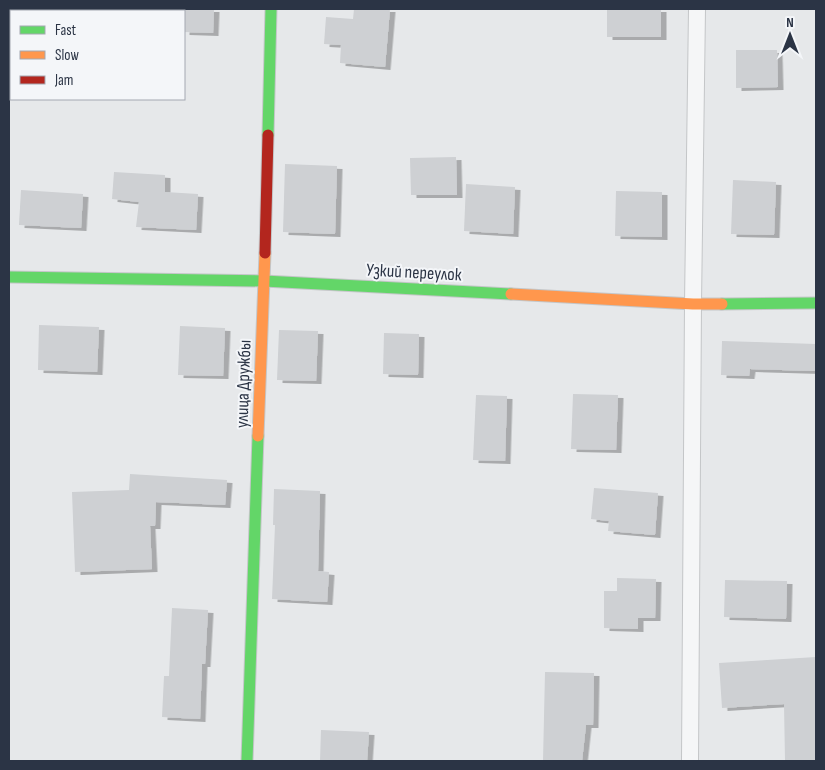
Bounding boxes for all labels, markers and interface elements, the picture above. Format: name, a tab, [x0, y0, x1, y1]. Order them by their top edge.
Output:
legend	[10, 10, 185, 100]
north arrow	[765, 10, 815, 60]
text: N	[786, 14, 794, 31]
text: Fast	[55, 21, 77, 40]
text: Slow	[55, 46, 79, 65]
text: Jam	[54, 71, 73, 90]
street label: Узкий переулок	[366, 260, 462, 285]
street label: улица Дружбы	[231, 339, 256, 429]

